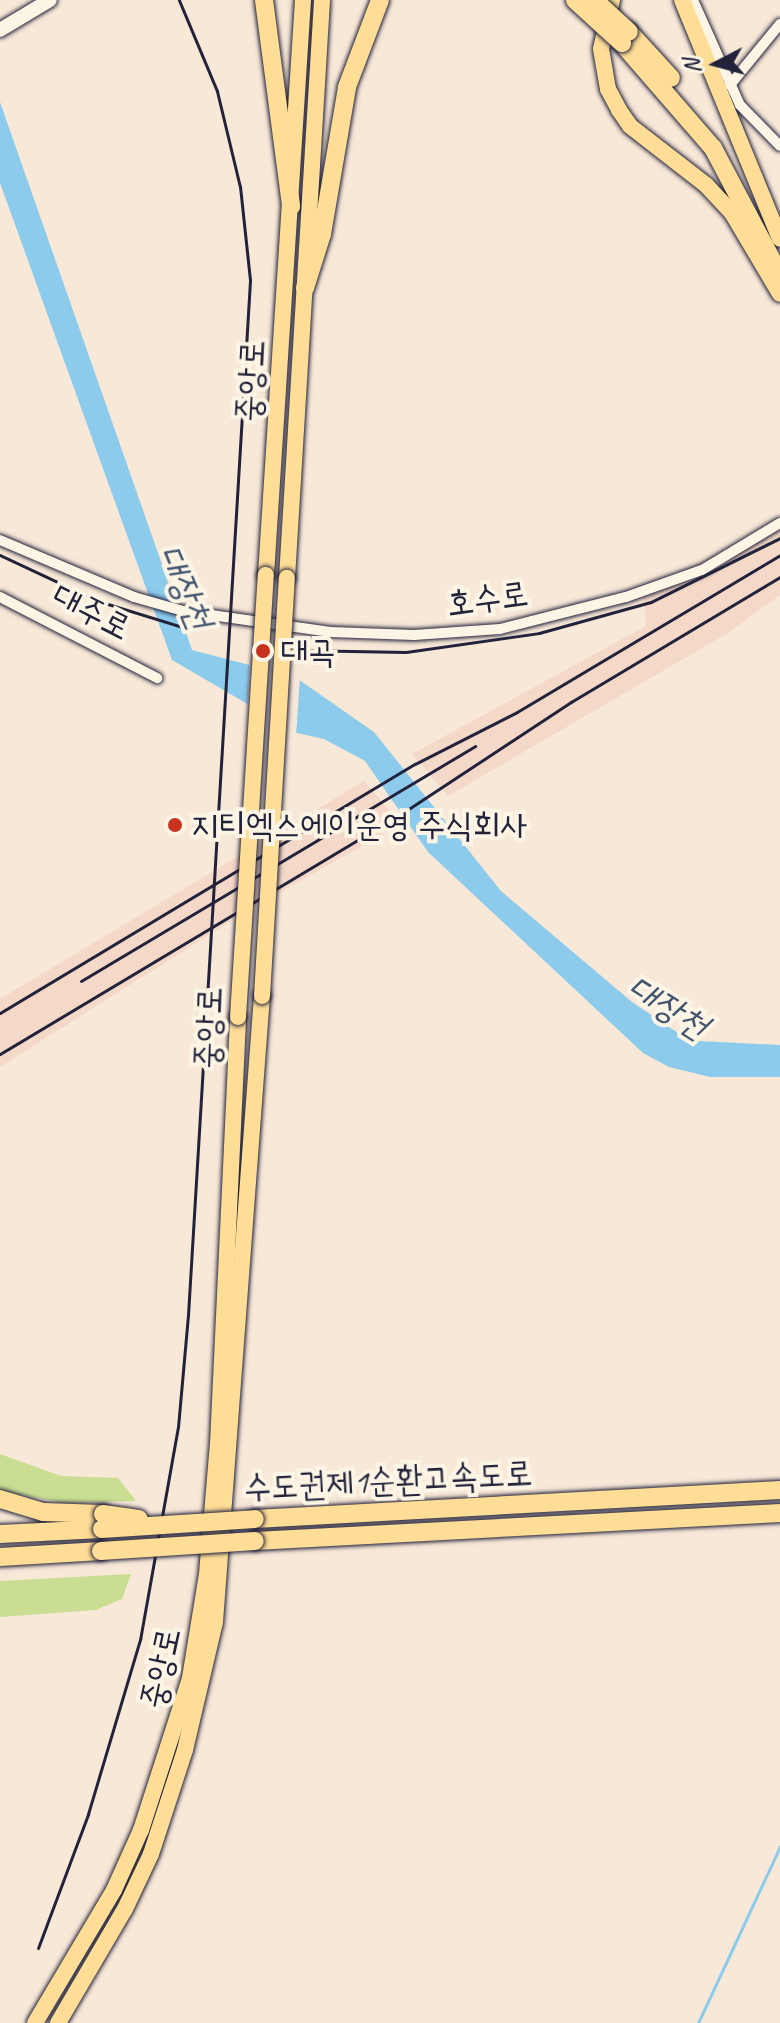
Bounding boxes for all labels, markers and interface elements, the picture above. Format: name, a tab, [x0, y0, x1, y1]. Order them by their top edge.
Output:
north arrow	[676, 24, 756, 104]
text: N	[677, 58, 707, 75]
street label: 중앙로	[227, 339, 273, 423]
water label: 대장천	[148, 539, 222, 635]
street label: 호수로	[444, 572, 530, 624]
street label: 대주로	[46, 574, 138, 648]
place label: 대곡	[281, 631, 336, 671]
marker: 대곡	[252, 640, 274, 662]
place label: 지티엑스에이운영 주식회사	[191, 805, 528, 845]
marker: 지티엑스에이운영 주식회사	[166, 816, 184, 834]
water label: 대장천	[620, 966, 716, 1048]
street label: 중앙로	[186, 986, 230, 1070]
street label: 수도권제1순환고속도로	[243, 1452, 533, 1508]
street label: 중앙로	[132, 1624, 188, 1712]

